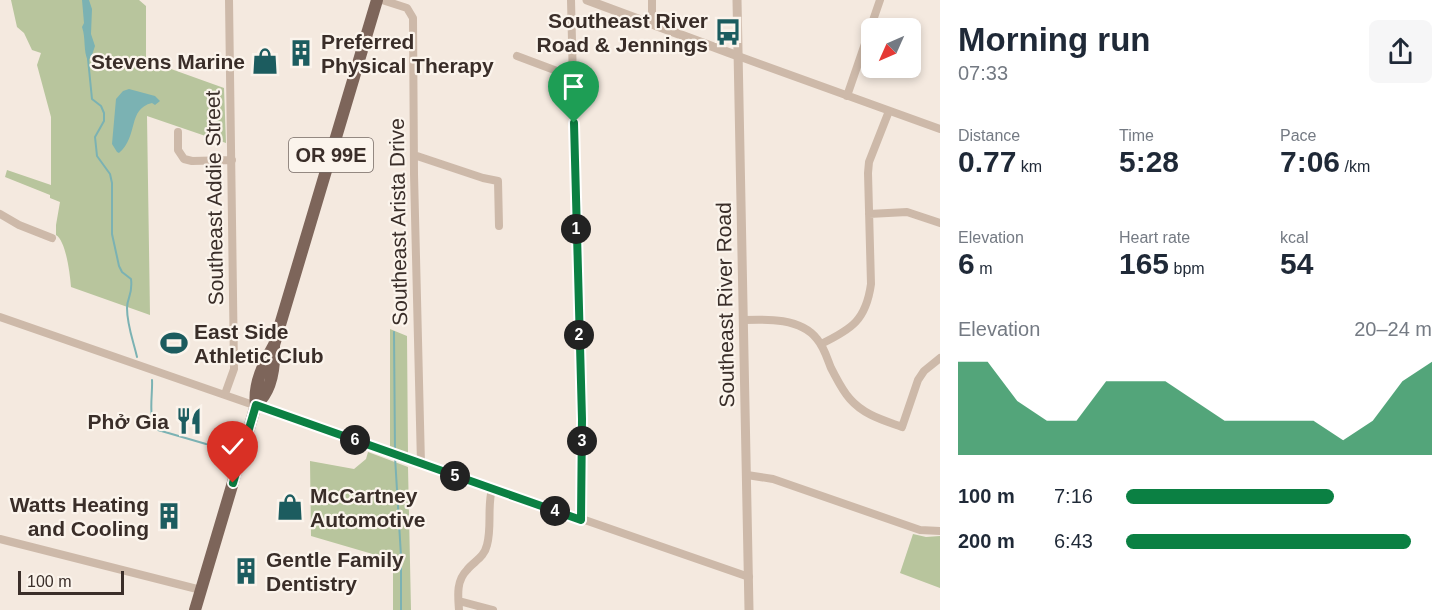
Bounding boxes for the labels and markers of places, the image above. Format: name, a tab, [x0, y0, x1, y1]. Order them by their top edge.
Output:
place label: Southeast River Road & Jennings	[536, 9, 708, 56]
bus stop icon: Southeast River Road & Jennings	[713, 17, 743, 47]
place label: Preferred Physical Therapy	[321, 30, 494, 77]
building icon: Preferred Physical Therapy	[286, 38, 316, 68]
shop icon: Stevens Marine	[250, 46, 280, 76]
place label: Stevens Marine	[91, 50, 245, 73]
pin	[548, 61, 599, 123]
pin: 1	[561, 214, 591, 244]
place label: East Side Athletic Club	[194, 320, 324, 367]
pin: 2	[564, 320, 594, 350]
sports icon: East Side Athletic Club	[159, 328, 189, 358]
restaurant icon: Phở Gia	[174, 406, 204, 436]
place label: Phở Gia	[88, 410, 169, 433]
pin	[207, 421, 258, 483]
pin: 6	[340, 425, 370, 455]
pin: 3	[567, 426, 597, 456]
pin: 5	[440, 461, 470, 491]
place label: McCartney Automotive	[310, 484, 426, 531]
shop icon: McCartney Automotive	[275, 492, 305, 522]
place label: Watts Heating and Cooling	[10, 493, 149, 540]
pin: 4	[540, 496, 570, 526]
building icon: Watts Heating and Cooling	[154, 501, 184, 531]
place label: Gentle Family Dentistry	[266, 548, 404, 595]
building icon: Gentle Family Dentistry	[231, 556, 261, 586]

